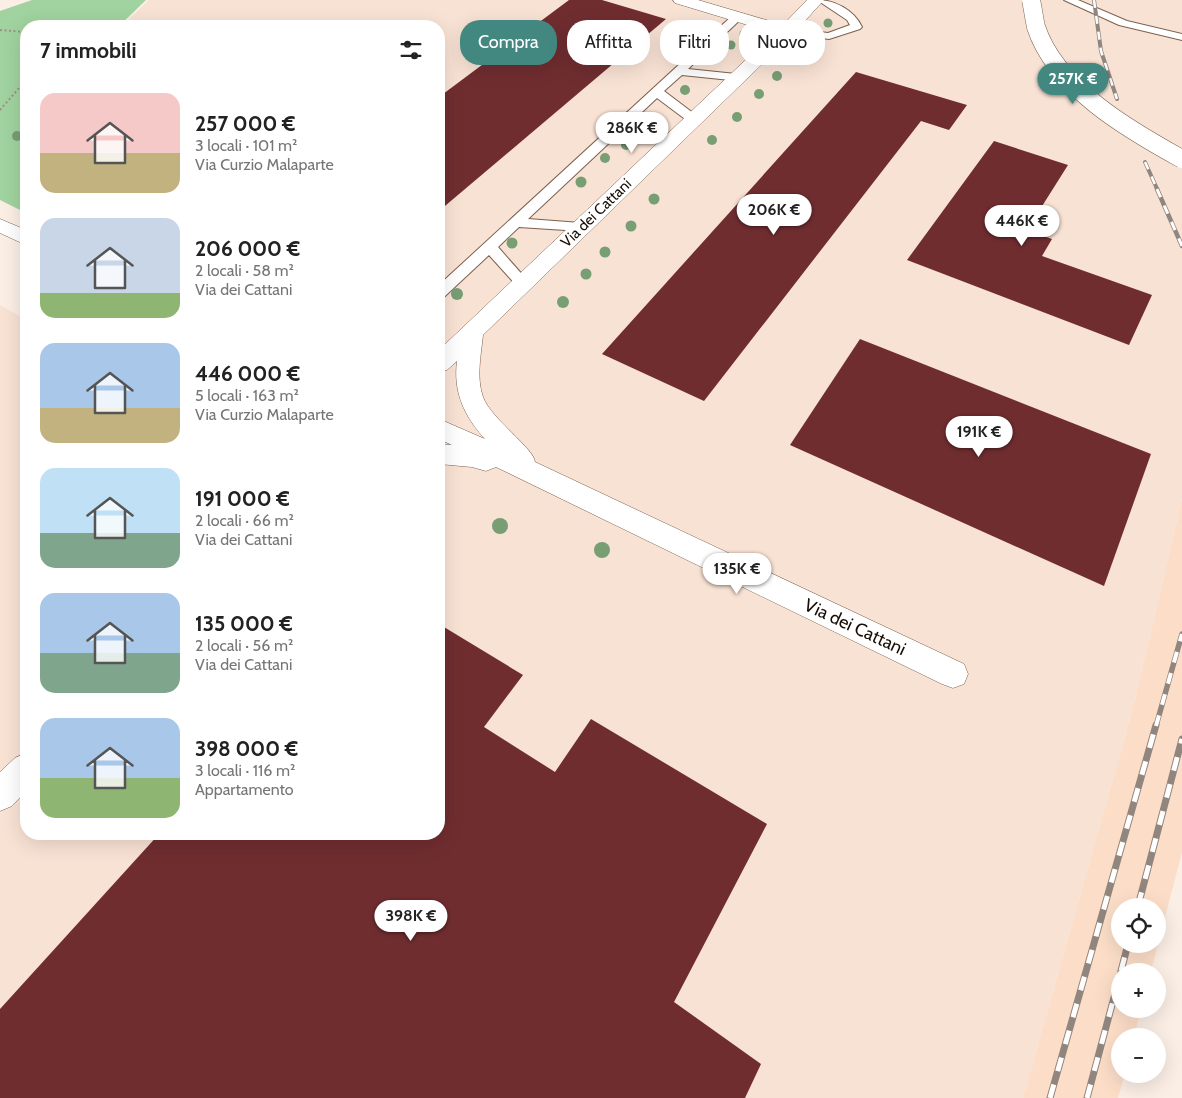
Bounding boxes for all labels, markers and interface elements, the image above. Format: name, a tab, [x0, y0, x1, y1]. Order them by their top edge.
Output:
chip: Compra	[460, 20, 557, 65]
chip: Affitta	[567, 20, 650, 65]
chip: Filtri	[660, 20, 729, 65]
chip: Nuovo	[739, 20, 825, 65]
icon: filters	[397, 36, 425, 64]
text: 7 immobili	[40, 38, 137, 63]
pin: 257K €	[1032, 62, 1114, 105]
text: 257K €	[1048, 69, 1098, 88]
text: 257 000 €	[195, 111, 296, 136]
pin: 286K €	[591, 112, 673, 154]
icon: home	[80, 113, 140, 173]
text: 286K €	[606, 118, 658, 137]
text: 3 locali · 101 m²	[195, 136, 297, 155]
text: Via Curzio Malaparte	[195, 155, 334, 174]
street label: Via dei Cattani	[557, 175, 635, 251]
pin: 206K €	[733, 194, 815, 236]
text: 206K €	[748, 200, 800, 219]
pin: 446K €	[981, 204, 1063, 247]
text: 446K €	[996, 211, 1048, 230]
text: 206 000 €	[195, 236, 300, 261]
icon: home	[80, 238, 140, 298]
text: 2 locali · 58 m²	[195, 261, 294, 280]
text: Via dei Cattani	[195, 280, 292, 299]
text: 446 000 €	[195, 361, 300, 386]
icon: home	[80, 363, 140, 423]
text: 5 locali · 163 m²	[195, 386, 299, 405]
text: Via Curzio Malaparte	[195, 405, 334, 424]
pin: 191K €	[938, 416, 1020, 458]
text: 191K €	[957, 422, 1001, 441]
text: 191 000 €	[195, 486, 290, 511]
icon: home	[80, 488, 140, 548]
text: 2 locali · 66 m²	[195, 511, 294, 530]
text: Via dei Cattani	[195, 530, 292, 549]
pin: 135K €	[696, 552, 778, 595]
text: 135K €	[713, 559, 761, 578]
street label: Via dei Cattani	[801, 594, 909, 660]
text: 135 000 €	[195, 611, 293, 636]
icon: home	[80, 613, 140, 673]
text: 2 locali · 56 m²	[195, 636, 293, 655]
text: Via dei Cattani	[195, 655, 292, 674]
text: 398 000 €	[195, 736, 298, 761]
icon: home	[80, 738, 140, 798]
text: 3 locali · 116 m²	[195, 761, 295, 780]
text: Appartamento	[195, 780, 294, 799]
map controls	[1111, 898, 1166, 1083]
button: locate	[1111, 898, 1166, 953]
pin: 398K €	[370, 900, 452, 942]
text: 398K €	[385, 906, 437, 925]
button: +	[1111, 963, 1166, 1018]
button: −	[1111, 1028, 1166, 1083]

